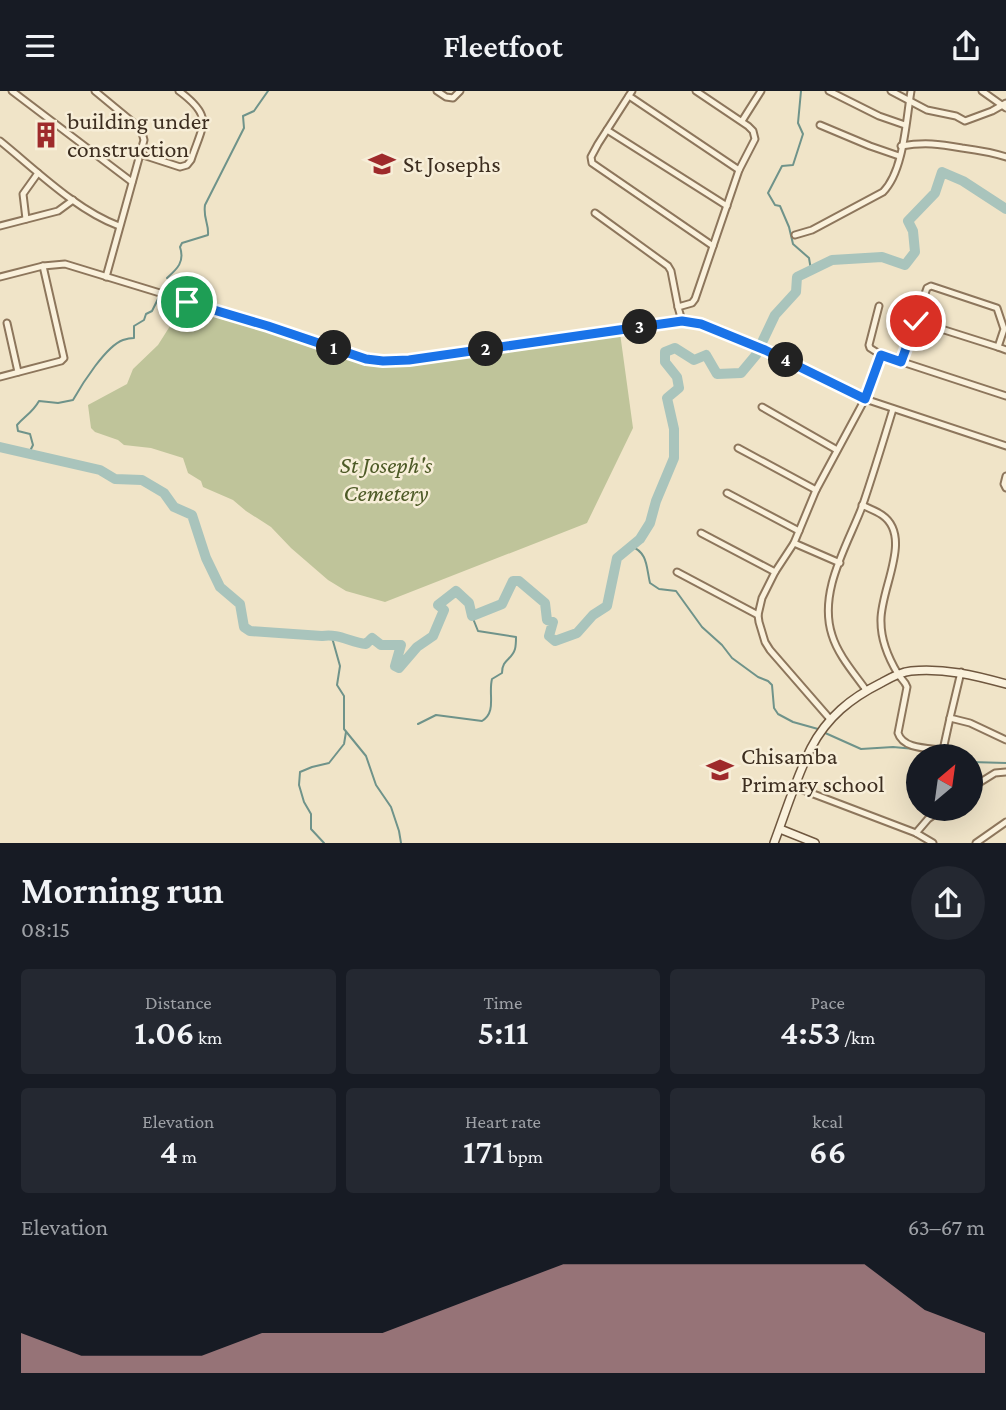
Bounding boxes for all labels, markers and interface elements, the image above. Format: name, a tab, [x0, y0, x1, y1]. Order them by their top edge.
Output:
icon: menu	[21, 27, 59, 65]
icon: share	[947, 27, 985, 65]
text: Fleetfoot	[443, 28, 563, 64]
place label: building under construction	[67, 107, 210, 162]
building icon: building under construction	[31, 120, 61, 150]
school or university icon: St Josephs	[367, 149, 397, 179]
place label: St Josephs	[403, 150, 501, 177]
pin	[157, 272, 217, 332]
icon: arrive	[168, 283, 206, 321]
pin	[886, 291, 946, 351]
icon: check	[897, 302, 935, 340]
pin: 3	[622, 309, 658, 345]
text: 3	[635, 316, 644, 337]
pin: 1	[316, 331, 352, 365]
pin: 2	[468, 331, 504, 367]
text: 1	[330, 337, 337, 358]
text: 2	[481, 338, 490, 359]
pin: 4	[768, 343, 804, 377]
text: 4	[780, 349, 791, 370]
park label: St Joseph's Cemetery	[340, 451, 433, 506]
place label: Chisamba Primary school	[741, 742, 885, 797]
north arrow	[906, 744, 984, 821]
map controls	[906, 744, 983, 821]
school or university icon: Chisamba Primary school	[705, 755, 735, 785]
button: share	[911, 866, 985, 940]
text: Morning run	[21, 869, 224, 911]
text: 08:15	[21, 916, 70, 942]
text: Distance	[145, 992, 212, 1013]
text: Time	[484, 992, 522, 1013]
text: Pace	[811, 992, 845, 1013]
text: 1.06	[134, 1013, 194, 1052]
text: 5:11	[477, 1013, 529, 1052]
text: 4:53	[780, 1013, 841, 1052]
text: km	[194, 1027, 222, 1048]
text: /km	[841, 1027, 875, 1048]
text: Elevation	[142, 1111, 214, 1132]
text: Heart rate	[465, 1111, 541, 1132]
text: kcal	[812, 1111, 843, 1132]
text: 4	[160, 1132, 178, 1171]
text: 171	[463, 1132, 505, 1171]
text: 66	[809, 1132, 846, 1171]
text: m	[178, 1146, 197, 1167]
text: bpm	[505, 1146, 543, 1167]
text: Elevation	[21, 1214, 108, 1240]
text: 63–67 m	[908, 1214, 985, 1240]

